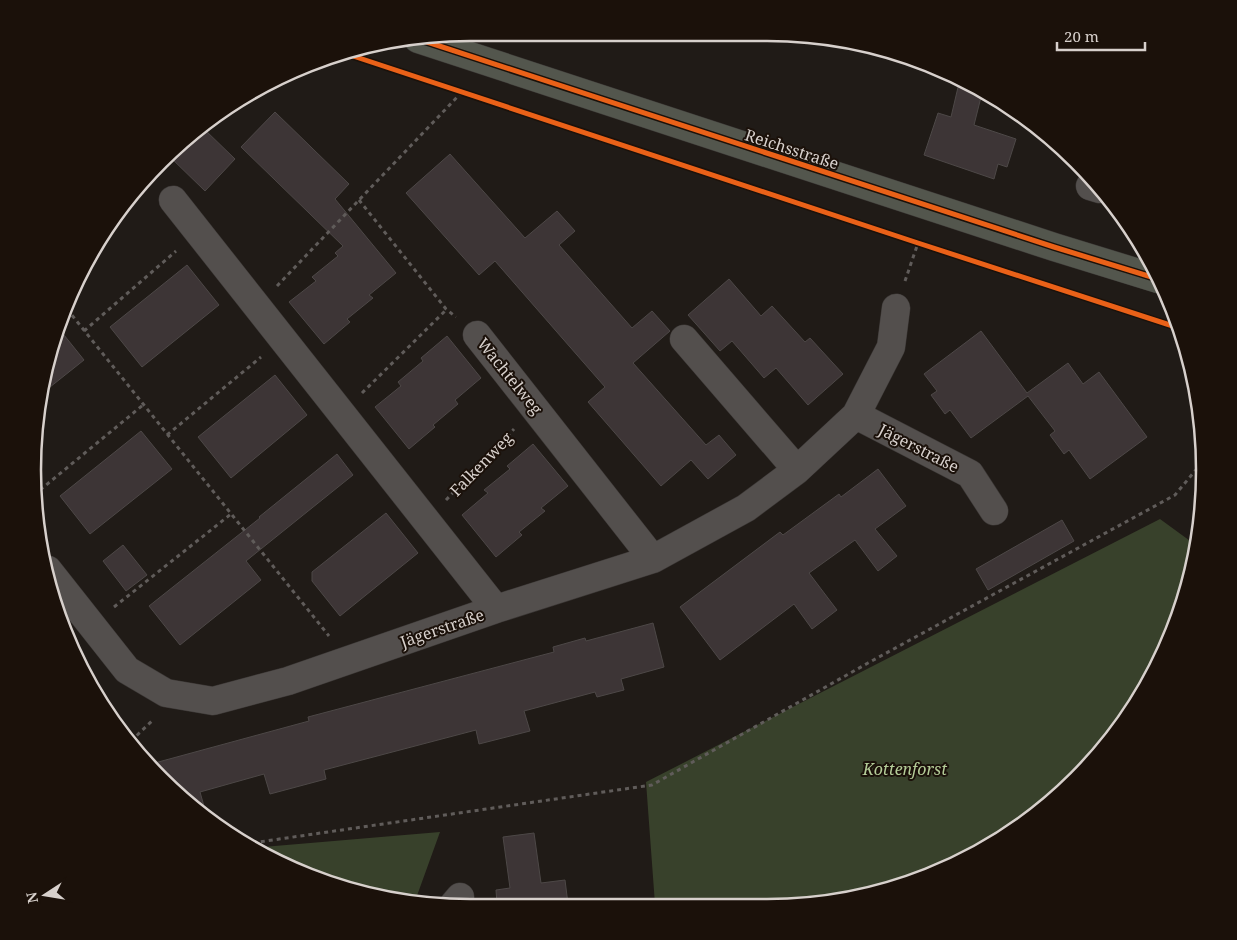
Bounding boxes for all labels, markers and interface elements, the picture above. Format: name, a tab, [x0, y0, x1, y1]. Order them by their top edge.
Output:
scale bar	[1057, 20, 1144, 52]
text: 20 m	[1064, 26, 1099, 46]
street label: Reichsstraße	[742, 123, 842, 175]
street label: Wachtelweg	[472, 333, 548, 419]
street label: Jägerstraße	[874, 418, 963, 478]
street label: Falkenweg	[445, 427, 518, 501]
street label: Jägerstraße	[396, 603, 487, 653]
park label: Kottenforst	[862, 758, 947, 780]
north arrow	[20, 870, 70, 920]
text: N	[21, 890, 42, 905]

